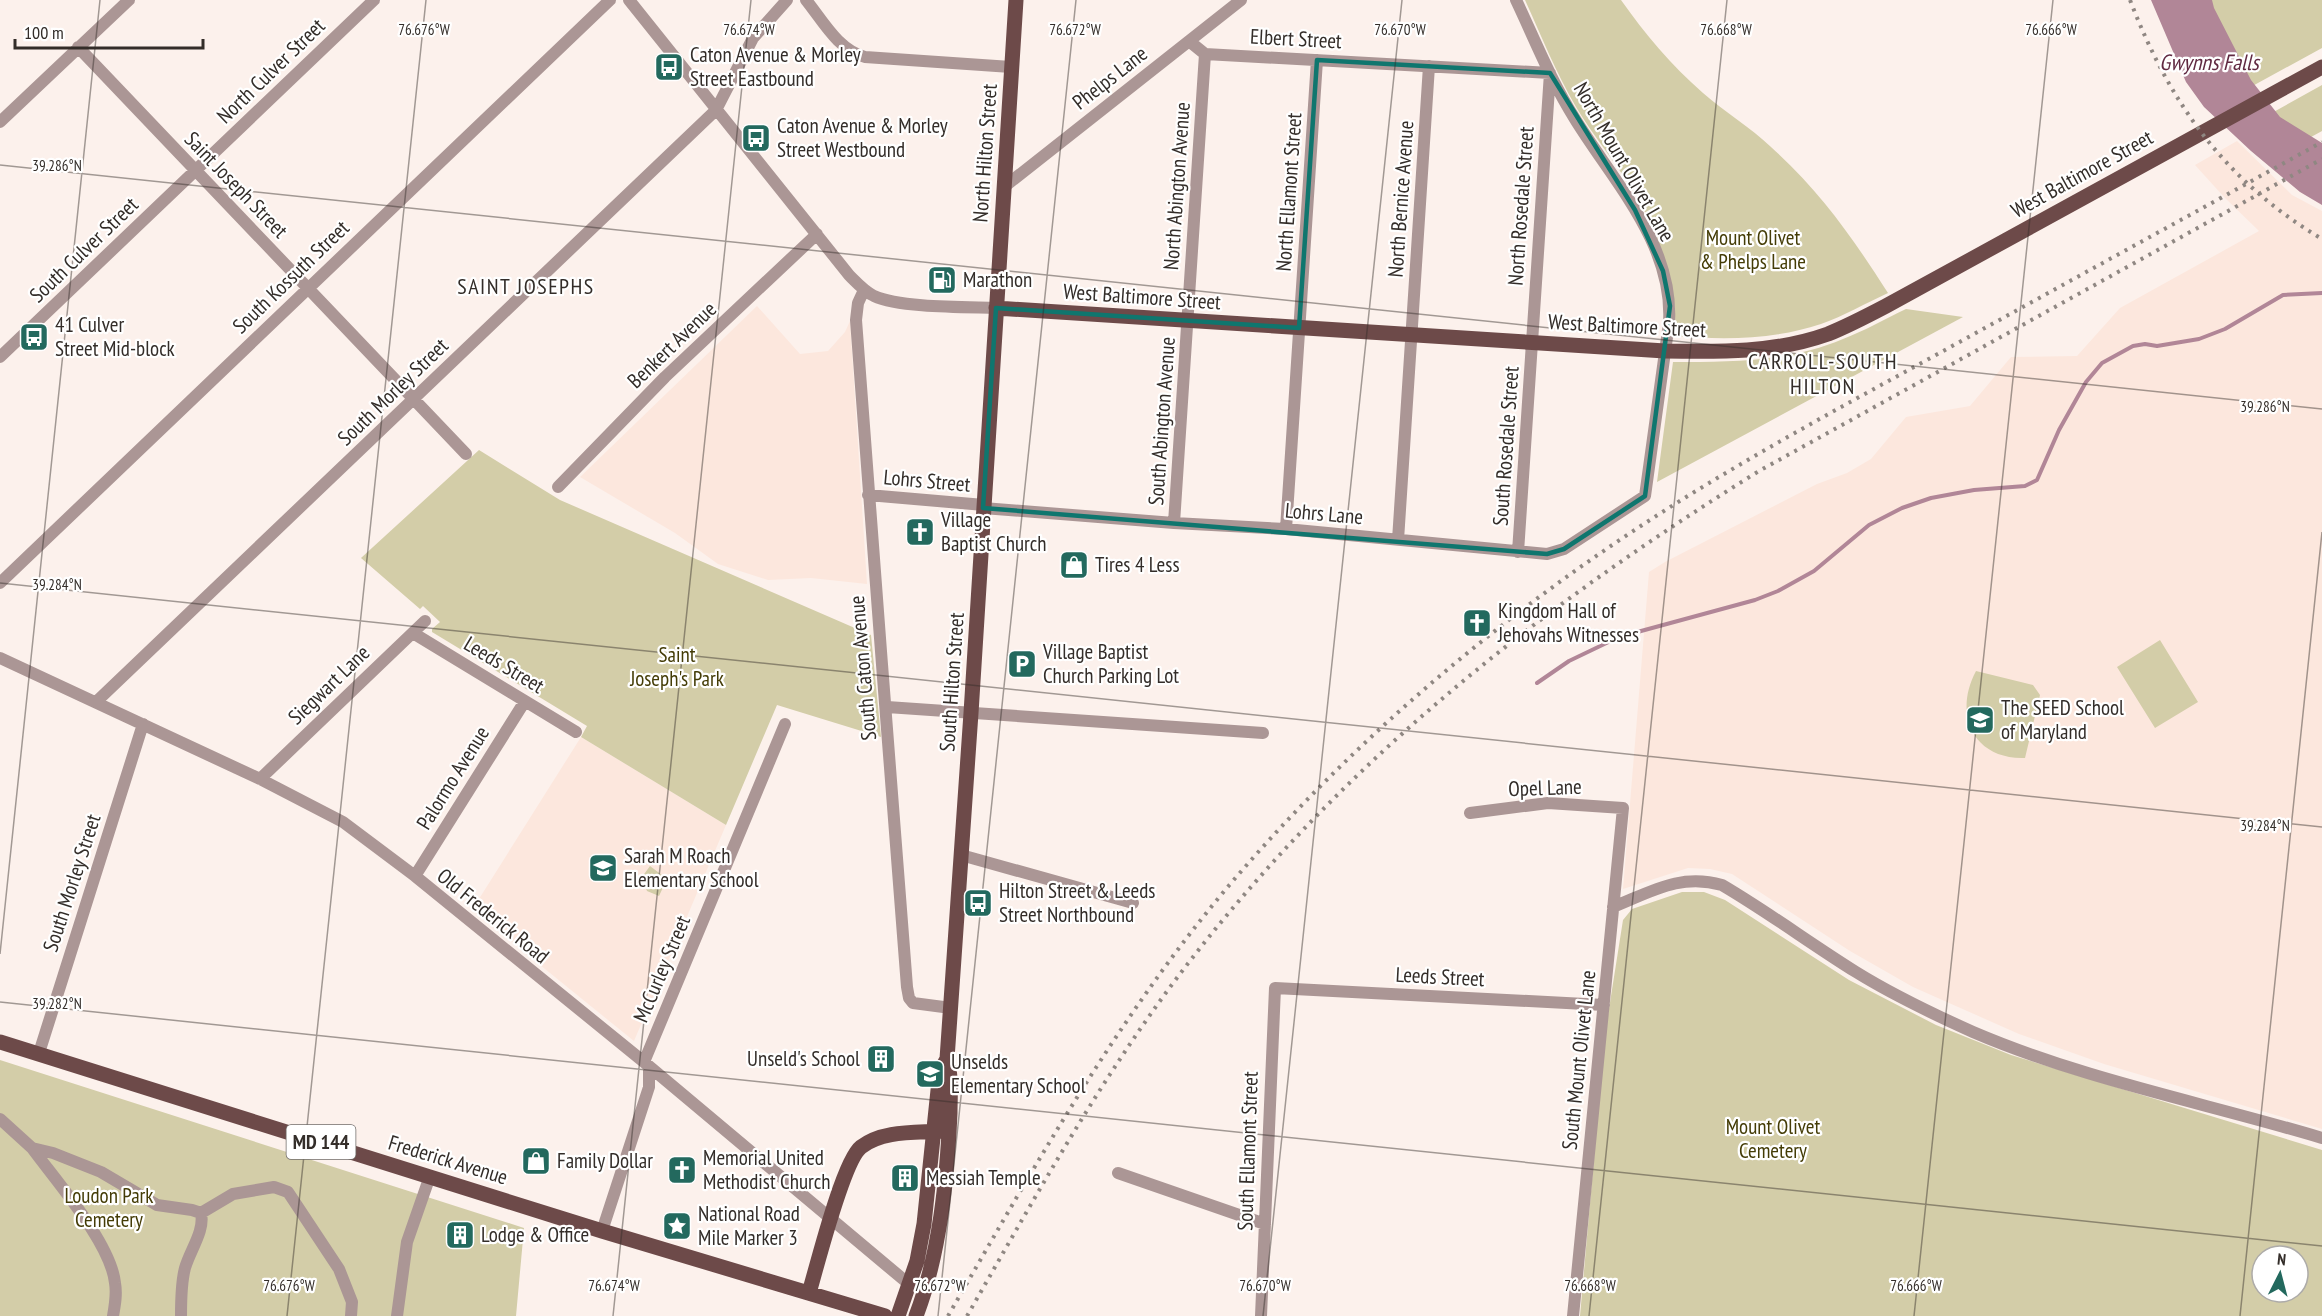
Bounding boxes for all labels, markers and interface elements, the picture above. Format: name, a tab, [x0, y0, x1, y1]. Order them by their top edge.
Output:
scale bar	[15, 12, 202, 50]
street label: North Culver Street	[211, 12, 331, 129]
text: 76.676°W	[398, 20, 450, 39]
text: 76.674°W	[723, 20, 775, 39]
text: 76.672°W	[1049, 20, 1101, 39]
text: 76.670°W	[1374, 20, 1426, 39]
text: 76.668°W	[1700, 20, 1752, 39]
text: 76.666°W	[2025, 20, 2077, 39]
text: 100 m	[24, 21, 64, 44]
street label: Elbert Street	[1250, 23, 1343, 54]
street label: Phelps Lane	[1067, 40, 1153, 115]
place label: Caton Avenue & Morley Street Eastbound	[690, 41, 861, 92]
water label: Gwynns Falls	[2159, 48, 2261, 76]
bus stop icon: Caton Avenue & Morley Street Eastbound	[653, 51, 685, 83]
street label: North Mount Olivet Lane	[1568, 77, 1681, 246]
street label: North Hilton Street	[966, 83, 1003, 223]
street label: North Abington Avenue	[1157, 101, 1196, 271]
place label: Caton Avenue & Morley Street Westbound	[777, 112, 948, 163]
street label: North Ellamont Street	[1269, 112, 1308, 272]
street label: North Bernice Avenue	[1382, 120, 1419, 278]
bus stop icon: Caton Avenue & Morley Street Westbound	[740, 122, 772, 154]
street label: West Baltimore Street	[2006, 123, 2158, 224]
street label: North Rosedale Street	[1501, 125, 1540, 286]
street label: Saint Joseph Street	[179, 126, 294, 244]
text: 39.286°N	[32, 156, 82, 175]
street label: South Culver Street	[24, 191, 144, 308]
street label: South Kossuth Street	[227, 214, 355, 339]
park label: Mount Olivet & Phelps Lane	[1700, 224, 1806, 275]
fuel station icon: Marathon	[926, 264, 958, 296]
place label: Marathon	[963, 266, 1032, 293]
district label: SAINT JOSEPHS	[457, 272, 595, 300]
street label: West Baltimore Street	[1062, 278, 1222, 315]
street label: Benkert Avenue	[621, 296, 722, 394]
street label: West Baltimore Street	[1547, 308, 1707, 343]
place label: 41 Culver Street Mid-block	[55, 311, 175, 362]
bus stop icon: 41 Culver Street Mid-block	[18, 321, 50, 353]
street label: South Morley Street	[332, 332, 454, 451]
street label: South Abington Avenue	[1142, 336, 1181, 506]
district label: CARROLL-SOUTH HILTON	[1748, 347, 1898, 400]
street label: South Rosedale Street	[1486, 365, 1525, 527]
text: 39.286°N	[2240, 397, 2290, 416]
street label: Lohrs Street	[883, 463, 972, 498]
street label: Lohrs Lane	[1284, 497, 1364, 530]
place label: Village Baptist Church	[940, 506, 1047, 557]
church icon: Village Baptist Church	[904, 516, 936, 548]
shop icon: Tires 4 Less	[1058, 549, 1090, 581]
place label: Tires 4 Less	[1095, 551, 1179, 578]
text: 39.284°N	[32, 575, 82, 594]
street label: South Caton Avenue	[843, 595, 882, 742]
place label: Kingdom Hall of Jehovahs Witnesses	[1497, 597, 1639, 648]
church icon: Kingdom Hall of Jehovahs Witnesses	[1461, 607, 1493, 639]
street label: South Hilton Street	[933, 611, 970, 752]
street label: Leeds Street	[459, 630, 550, 699]
place label: Village Baptist Church Parking Lot	[1042, 638, 1179, 689]
street label: Siegwart Lane	[282, 639, 375, 730]
park label: Saint Joseph's Park	[629, 641, 724, 692]
parking icon: Village Baptist Church Parking Lot	[1006, 648, 1038, 680]
place label: The SEED School of Maryland	[2001, 694, 2124, 745]
school or university icon: The SEED School of Maryland	[1964, 704, 1996, 736]
street label: Palormo Avenue	[410, 721, 495, 834]
street label: Opel Lane	[1508, 773, 1582, 802]
street label: South Morley Street	[37, 810, 107, 955]
text: 39.284°N	[2240, 816, 2290, 835]
place label: Sarah M Roach Elementary School	[624, 842, 759, 893]
school or university icon: Sarah M Roach Elementary School	[587, 852, 619, 884]
street label: Old Frederick Road	[432, 862, 555, 969]
place label: Hilton Street & Leeds Street Northbound	[999, 877, 1155, 928]
bus stop icon: Hilton Street & Leeds Street Northbound	[962, 887, 994, 919]
street label: McCurley Street	[627, 911, 696, 1026]
street label: Leeds Street	[1395, 961, 1485, 992]
street label: South Mount Olivet Lane	[1556, 969, 1601, 1151]
text: 39.282°N	[32, 994, 82, 1013]
building icon: Unseld's School	[865, 1043, 897, 1075]
place label: Unseld's School	[747, 1045, 860, 1072]
place label: Unselds Elementary School	[951, 1048, 1086, 1099]
school or university icon: Unselds Elementary School	[914, 1058, 946, 1090]
street label: South Ellamont Street	[1231, 1071, 1264, 1231]
park label: Mount Olivet Cemetery	[1726, 1113, 1821, 1164]
road number: MD 144	[286, 1125, 356, 1159]
street label: Frederick Avenue	[385, 1129, 511, 1190]
place label: Memorial United Methodist Church	[703, 1144, 831, 1195]
shop icon: Family Dollar	[520, 1145, 552, 1177]
place label: Family Dollar	[557, 1147, 653, 1174]
church icon: Memorial United Methodist Church	[666, 1154, 698, 1186]
building icon: Messiah Temple	[889, 1162, 921, 1194]
place label: Messiah Temple	[926, 1164, 1041, 1191]
park label: Loudon Park Cemetery	[64, 1182, 154, 1233]
place label: National Road Mile Marker 3	[698, 1200, 800, 1251]
place icon: National Road Mile Marker 3	[661, 1210, 693, 1242]
building icon: Lodge & Office	[444, 1219, 476, 1251]
place label: Lodge & Office	[481, 1221, 589, 1248]
north arrow	[2250, 1244, 2310, 1304]
text: N	[2276, 1249, 2287, 1269]
text: 76.676°W	[263, 1276, 315, 1295]
text: 76.674°W	[588, 1276, 640, 1295]
text: 76.672°W	[914, 1276, 966, 1295]
text: 76.670°W	[1239, 1276, 1291, 1295]
text: 76.668°W	[1564, 1276, 1616, 1295]
text: 76.666°W	[1890, 1276, 1942, 1295]

